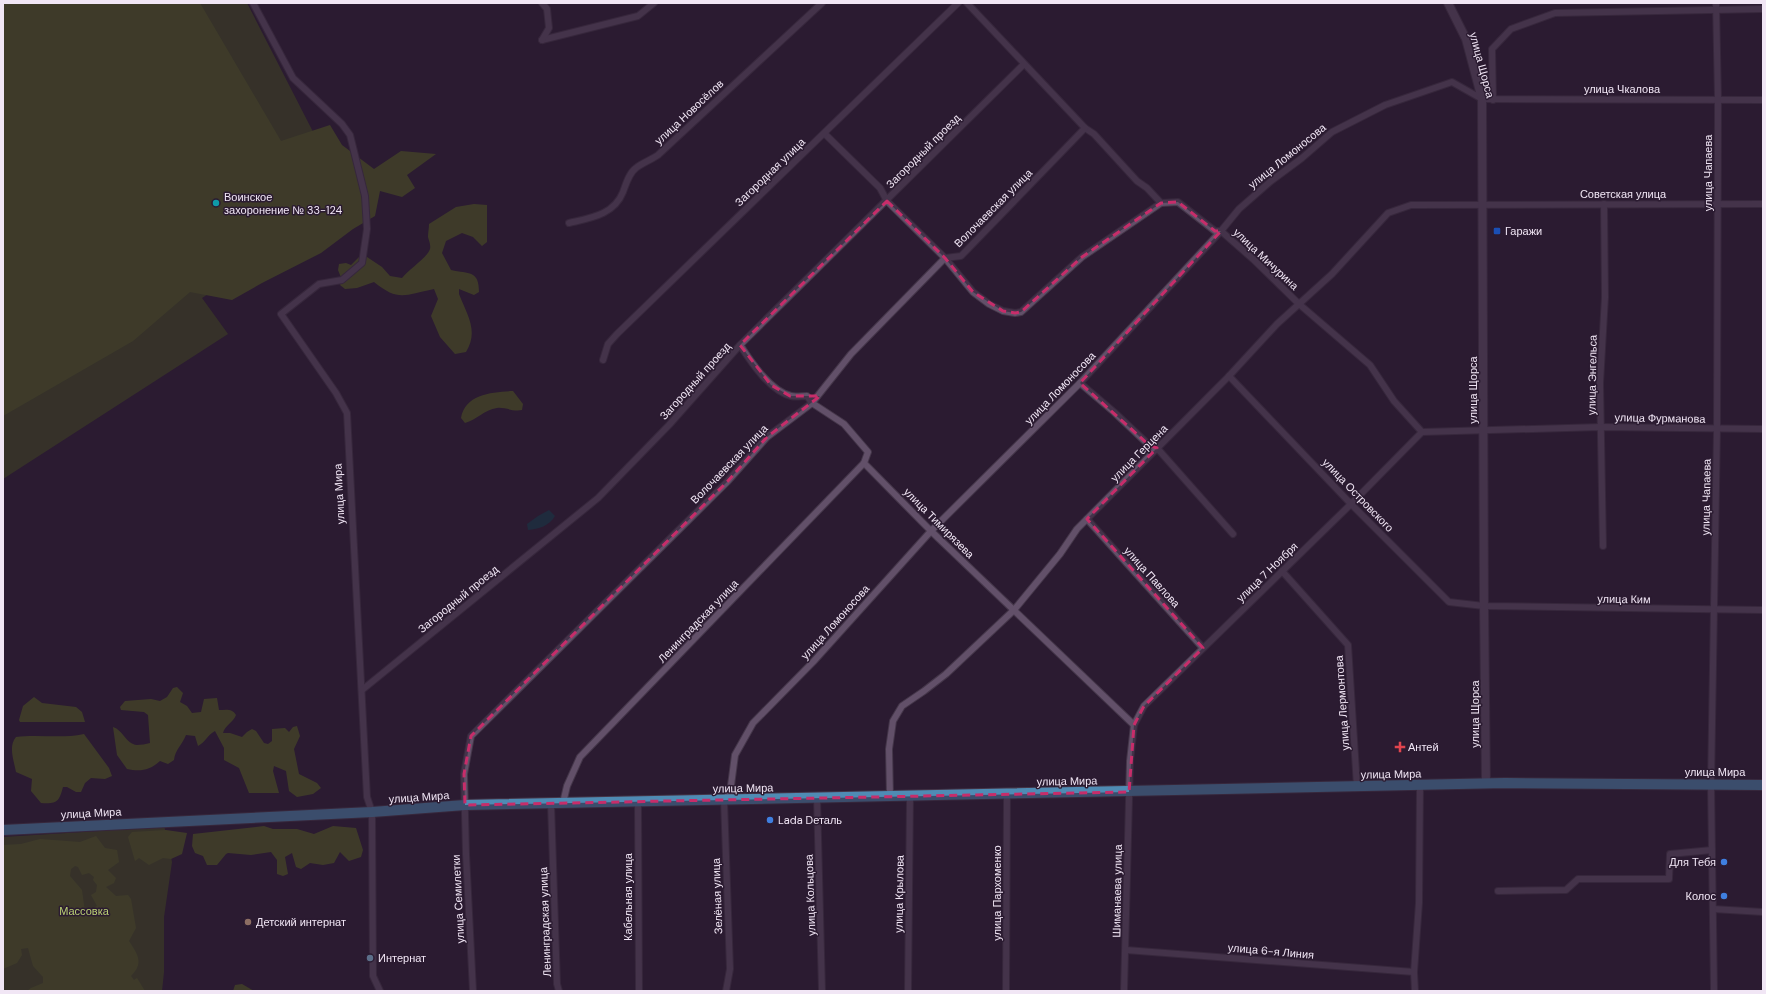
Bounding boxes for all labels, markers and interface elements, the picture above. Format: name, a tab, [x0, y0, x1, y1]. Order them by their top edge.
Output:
street label: улица Щорса	[1467, 31, 1498, 100]
street label: улица Новосёлов	[652, 76, 727, 148]
street label: улица Чкалова	[1584, 82, 1661, 96]
street label: Загородный проезд	[883, 110, 964, 191]
street label: улица Ломоносова	[1245, 120, 1329, 192]
street label: Загородная улица	[732, 134, 809, 209]
street label: улица Чапаева	[1701, 134, 1715, 211]
street label: Волочаевская улица	[951, 165, 1036, 250]
street label: Советская улица	[1580, 187, 1667, 201]
place label: Воинское захоронение № 33-124	[224, 190, 343, 217]
marker: Воинское захоронение № 33-124	[211, 198, 221, 208]
place label: Гаражи	[1505, 224, 1542, 238]
street label: улица Мичурина	[1230, 225, 1302, 293]
marker: Гаражи	[1492, 226, 1502, 236]
street label: улица Энгельса	[1584, 334, 1600, 415]
street label: Загородный проезд	[657, 339, 734, 423]
street label: улица Ломоносова	[1022, 348, 1099, 427]
street label: улица Щорса	[1466, 355, 1480, 424]
street label: улица Фурманова	[1615, 410, 1706, 426]
street label: Волочаевская улица	[687, 421, 771, 507]
street label: улица Герцена	[1107, 421, 1171, 485]
street label: улица Островского	[1319, 455, 1397, 535]
street label: улица Чапаева	[1698, 458, 1714, 535]
street label: улица Мира	[330, 462, 348, 525]
street label: улица Тимирязева	[901, 485, 978, 562]
street label: улица 7 Ноября	[1233, 539, 1301, 605]
street label: улица Павлова	[1121, 544, 1184, 611]
street label: Загородный проезд	[415, 562, 501, 636]
street label: Ленинградская улица	[655, 576, 742, 665]
street label: улица Ломоносова	[798, 581, 873, 662]
street label: улица Ким	[1597, 592, 1651, 606]
street label: улица Лермонтова	[1332, 654, 1352, 751]
street label: улица Щорса	[1468, 679, 1482, 748]
place label: Антей	[1408, 740, 1439, 754]
marker: Антей	[1395, 742, 1405, 752]
street label: улица Мира	[1685, 765, 1746, 779]
street label: улица Мира	[1361, 766, 1422, 782]
street label: улица Мира	[1037, 773, 1098, 789]
street label: улица Мира	[713, 780, 774, 796]
street label: улица Мира	[388, 788, 451, 806]
street label: улица Мира	[60, 804, 123, 822]
place label: Lada Dеталь	[778, 813, 842, 827]
marker: Lada Dеталь	[765, 815, 775, 825]
street label: Шиманаева улица	[1109, 843, 1125, 938]
street label: улица Пархоменко	[990, 845, 1004, 941]
street label: Кабельная улица	[621, 852, 635, 941]
street label: улица Кольцова	[802, 853, 818, 936]
street label: улица Семилетки	[449, 854, 467, 944]
street label: улица Крылова	[891, 854, 907, 933]
place label: Для Тебя	[1669, 855, 1716, 869]
street label: Зелёная улица	[709, 857, 725, 934]
marker: Для Тебя	[1719, 857, 1729, 867]
street label: Ленинградская улица	[536, 866, 554, 977]
place label: Колос	[1686, 889, 1716, 903]
marker: Колос	[1719, 891, 1729, 901]
park label: Массовка	[59, 904, 110, 918]
place label: Детский интернат	[256, 915, 346, 929]
marker: Детский интернат	[243, 917, 253, 927]
street label: улица 6-я Линия	[1227, 940, 1315, 962]
place label: Интернат	[378, 951, 426, 965]
marker: Интернат	[365, 953, 375, 963]

